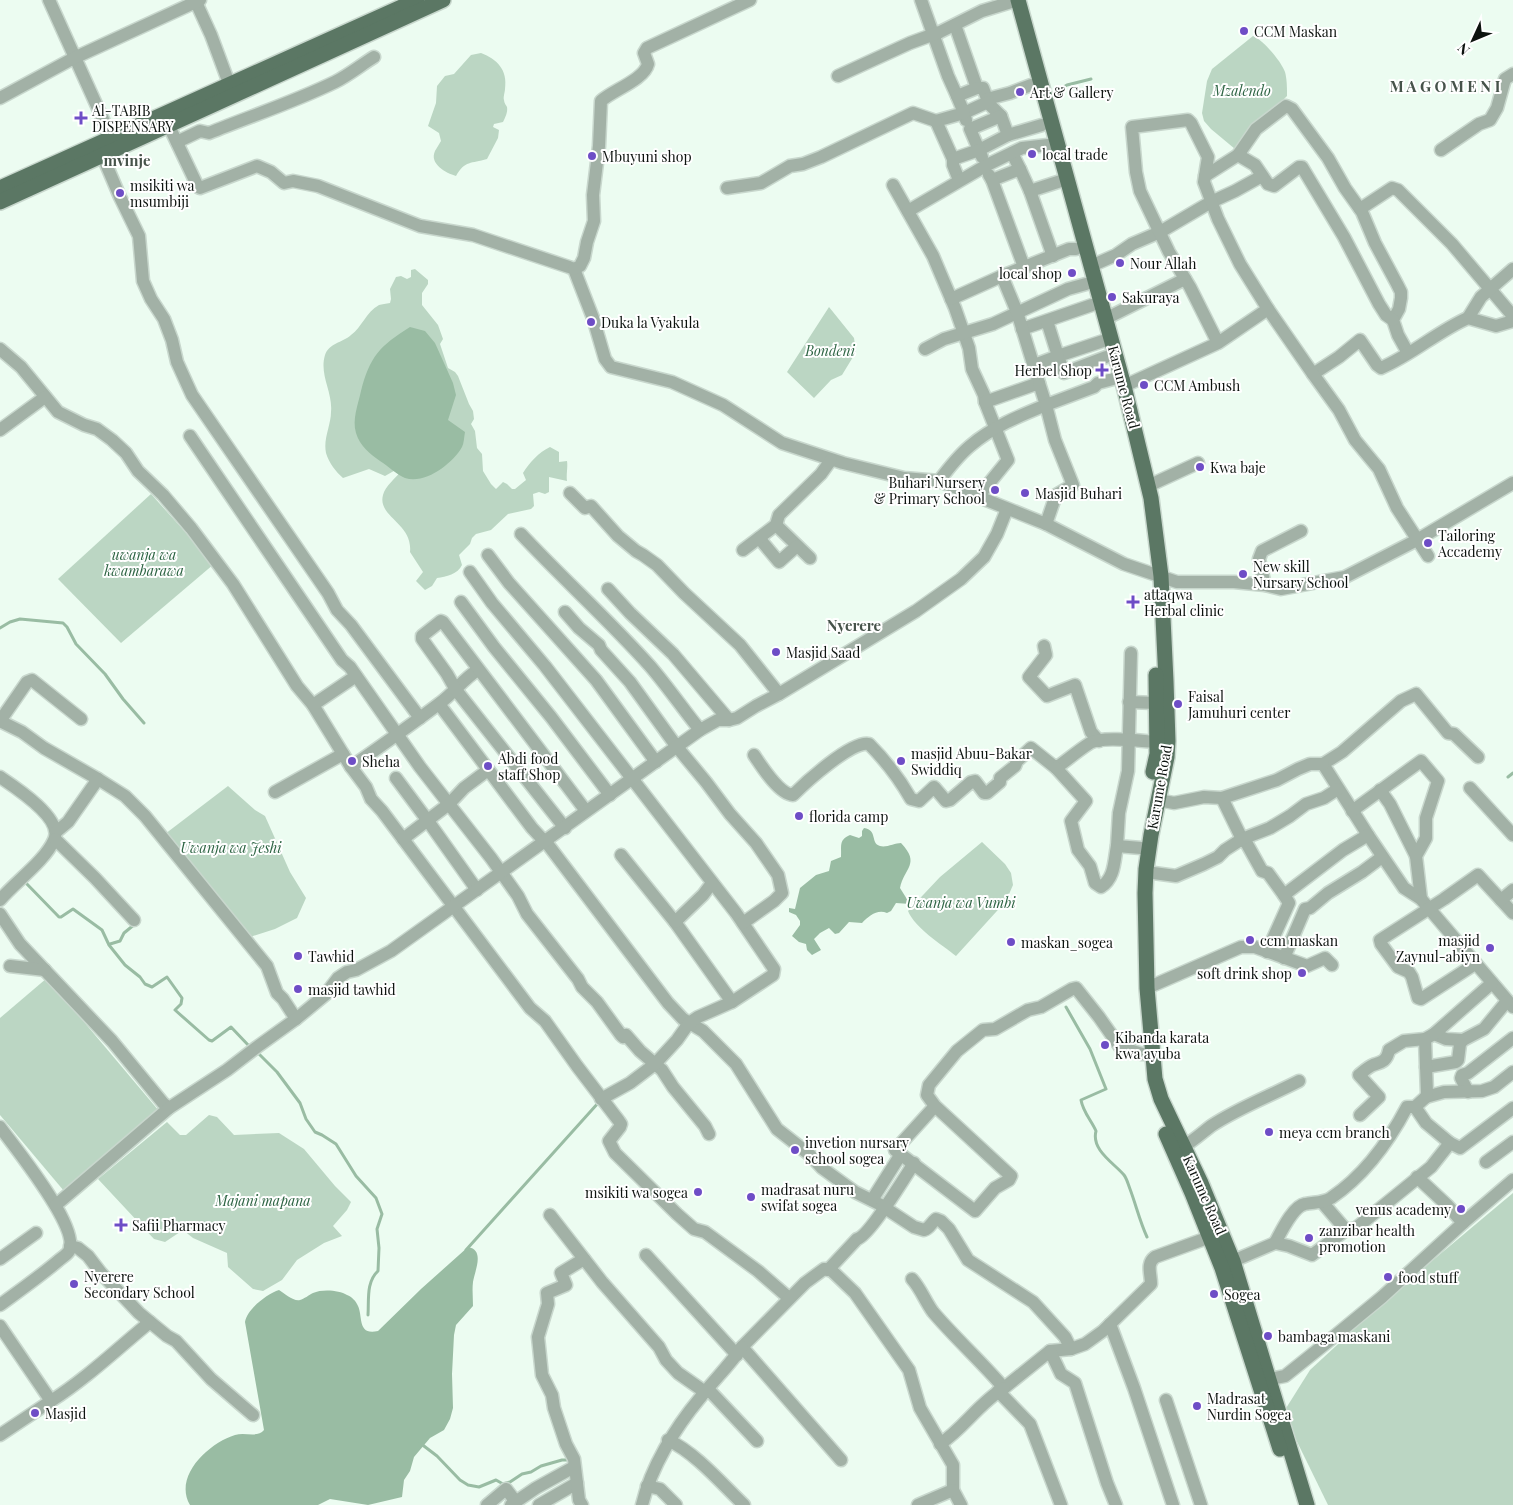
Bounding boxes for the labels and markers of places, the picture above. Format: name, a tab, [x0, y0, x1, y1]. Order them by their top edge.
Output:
place label: CCM Maskan	[1254, 22, 1338, 41]
marker: CCM Maskan	[1238, 25, 1250, 37]
place label: Art & Gallery	[1029, 83, 1113, 102]
marker: Art & Gallery	[1014, 86, 1026, 98]
place label: Al-TABIB DISPENSARY	[91, 101, 174, 136]
marker: Al-TABIB DISPENSARY	[74, 111, 88, 125]
place label: local trade	[1042, 145, 1108, 164]
place label: Mbuyuni shop	[602, 147, 692, 166]
marker: local trade	[1026, 148, 1038, 160]
marker: Mbuyuni shop	[586, 150, 598, 162]
place label: msikiti wa msumbiji	[130, 176, 194, 211]
marker: msikiti wa msumbiji	[114, 187, 126, 199]
place label: Nour Allah	[1130, 254, 1197, 273]
marker: Nour Allah	[1114, 257, 1126, 269]
place label: local shop	[999, 264, 1062, 283]
marker: local shop	[1066, 267, 1078, 279]
place label: Sakuraya	[1122, 288, 1179, 307]
marker: Sakuraya	[1106, 291, 1118, 303]
place label: Duka la Vyakula	[601, 313, 699, 332]
marker: Duka la Vyakula	[585, 316, 597, 328]
place label: Herbel Shop	[1015, 361, 1092, 380]
marker: Herbel Shop	[1096, 364, 1108, 376]
place label: CCM Ambush	[1154, 376, 1241, 395]
marker: CCM Ambush	[1138, 379, 1150, 391]
place label: Kwa baje	[1210, 458, 1266, 477]
marker: Kwa baje	[1194, 461, 1206, 473]
place label: Buhari Nursery & Primary School	[874, 473, 985, 508]
marker: Buhari Nursery & Primary School	[989, 484, 1001, 496]
place label: Masjid Buhari	[1035, 484, 1122, 503]
marker: Masjid Buhari	[1019, 487, 1031, 499]
place label: Tailoring Accademy	[1437, 526, 1502, 561]
marker: Tailoring Accademy	[1422, 537, 1434, 549]
place label: New skill Nursary School	[1253, 557, 1348, 592]
marker: New skill Nursary School	[1237, 568, 1249, 580]
place label: attaqwa Herbal clinic	[1144, 585, 1224, 620]
marker: attaqwa Herbal clinic	[1126, 595, 1140, 609]
place label: Masjid Saad	[786, 643, 860, 662]
marker: Masjid Saad	[770, 646, 782, 658]
place label: Faisal Jamuhuri center	[1187, 687, 1291, 722]
marker: Faisal Jamuhuri center	[1172, 698, 1184, 710]
place label: masjid Abuu-Bakar Swiddiq	[911, 744, 1033, 779]
place label: Abdi food staff Shop	[497, 749, 560, 784]
place label: Sheha	[362, 752, 400, 771]
marker: Sheha	[346, 755, 358, 767]
marker: masjid Abuu-Bakar Swiddiq	[895, 755, 907, 767]
marker: Abdi food staff Shop	[482, 760, 494, 772]
place label: florida camp	[809, 807, 888, 826]
marker: florida camp	[793, 810, 805, 822]
place label: ccm maskan	[1260, 931, 1339, 950]
place label: masjid Zaynul-abiyn	[1396, 931, 1481, 966]
place label: maskan_sogea	[1021, 933, 1113, 952]
marker: ccm maskan	[1244, 934, 1256, 946]
marker: maskan_sogea	[1005, 936, 1017, 948]
marker: masjid Zaynul-abiyn	[1484, 942, 1496, 954]
place label: Tawhid	[308, 947, 354, 966]
marker: Tawhid	[292, 950, 304, 962]
place label: soft drink shop	[1197, 964, 1292, 983]
marker: soft drink shop	[1296, 967, 1308, 979]
place label: masjid tawhid	[308, 980, 396, 999]
marker: masjid tawhid	[292, 983, 304, 995]
place label: Kibanda karata kwa ayuba	[1115, 1028, 1209, 1063]
marker: Kibanda karata kwa ayuba	[1099, 1039, 1111, 1051]
place label: meya ccm branch	[1279, 1123, 1390, 1142]
marker: meya ccm branch	[1263, 1126, 1275, 1138]
place label: invetion nursary school sogea	[805, 1133, 909, 1168]
marker: invetion nursary school sogea	[789, 1144, 801, 1156]
place label: madrasat nuru swifat sogea	[761, 1180, 854, 1215]
place label: msikiti wa sogea	[585, 1183, 688, 1202]
marker: msikiti wa sogea	[692, 1186, 704, 1198]
marker: madrasat nuru swifat sogea	[745, 1191, 757, 1203]
place label: venus academy	[1355, 1200, 1451, 1219]
marker: venus academy	[1455, 1203, 1467, 1215]
place label: Safii Pharmacy	[132, 1216, 226, 1235]
marker: Safii Pharmacy	[114, 1218, 128, 1232]
place label: zanzibar health promotion	[1319, 1221, 1416, 1256]
marker: zanzibar health promotion	[1303, 1232, 1315, 1244]
place label: Nyerere Secondary School	[84, 1267, 195, 1302]
place label: food stuff	[1398, 1268, 1460, 1287]
marker: food stuff	[1382, 1271, 1394, 1283]
marker: Nyerere Secondary School	[68, 1278, 80, 1290]
place label: Sogea	[1224, 1285, 1261, 1304]
marker: Sogea	[1208, 1288, 1220, 1300]
place label: bambaga maskani	[1278, 1327, 1390, 1346]
marker: bambaga maskani	[1262, 1330, 1274, 1342]
place label: Madrasat Nurdin Sogea	[1207, 1389, 1291, 1424]
marker: Madrasat Nurdin Sogea	[1191, 1400, 1203, 1412]
place label: Masjid	[45, 1404, 86, 1423]
marker: Masjid	[29, 1407, 41, 1419]

